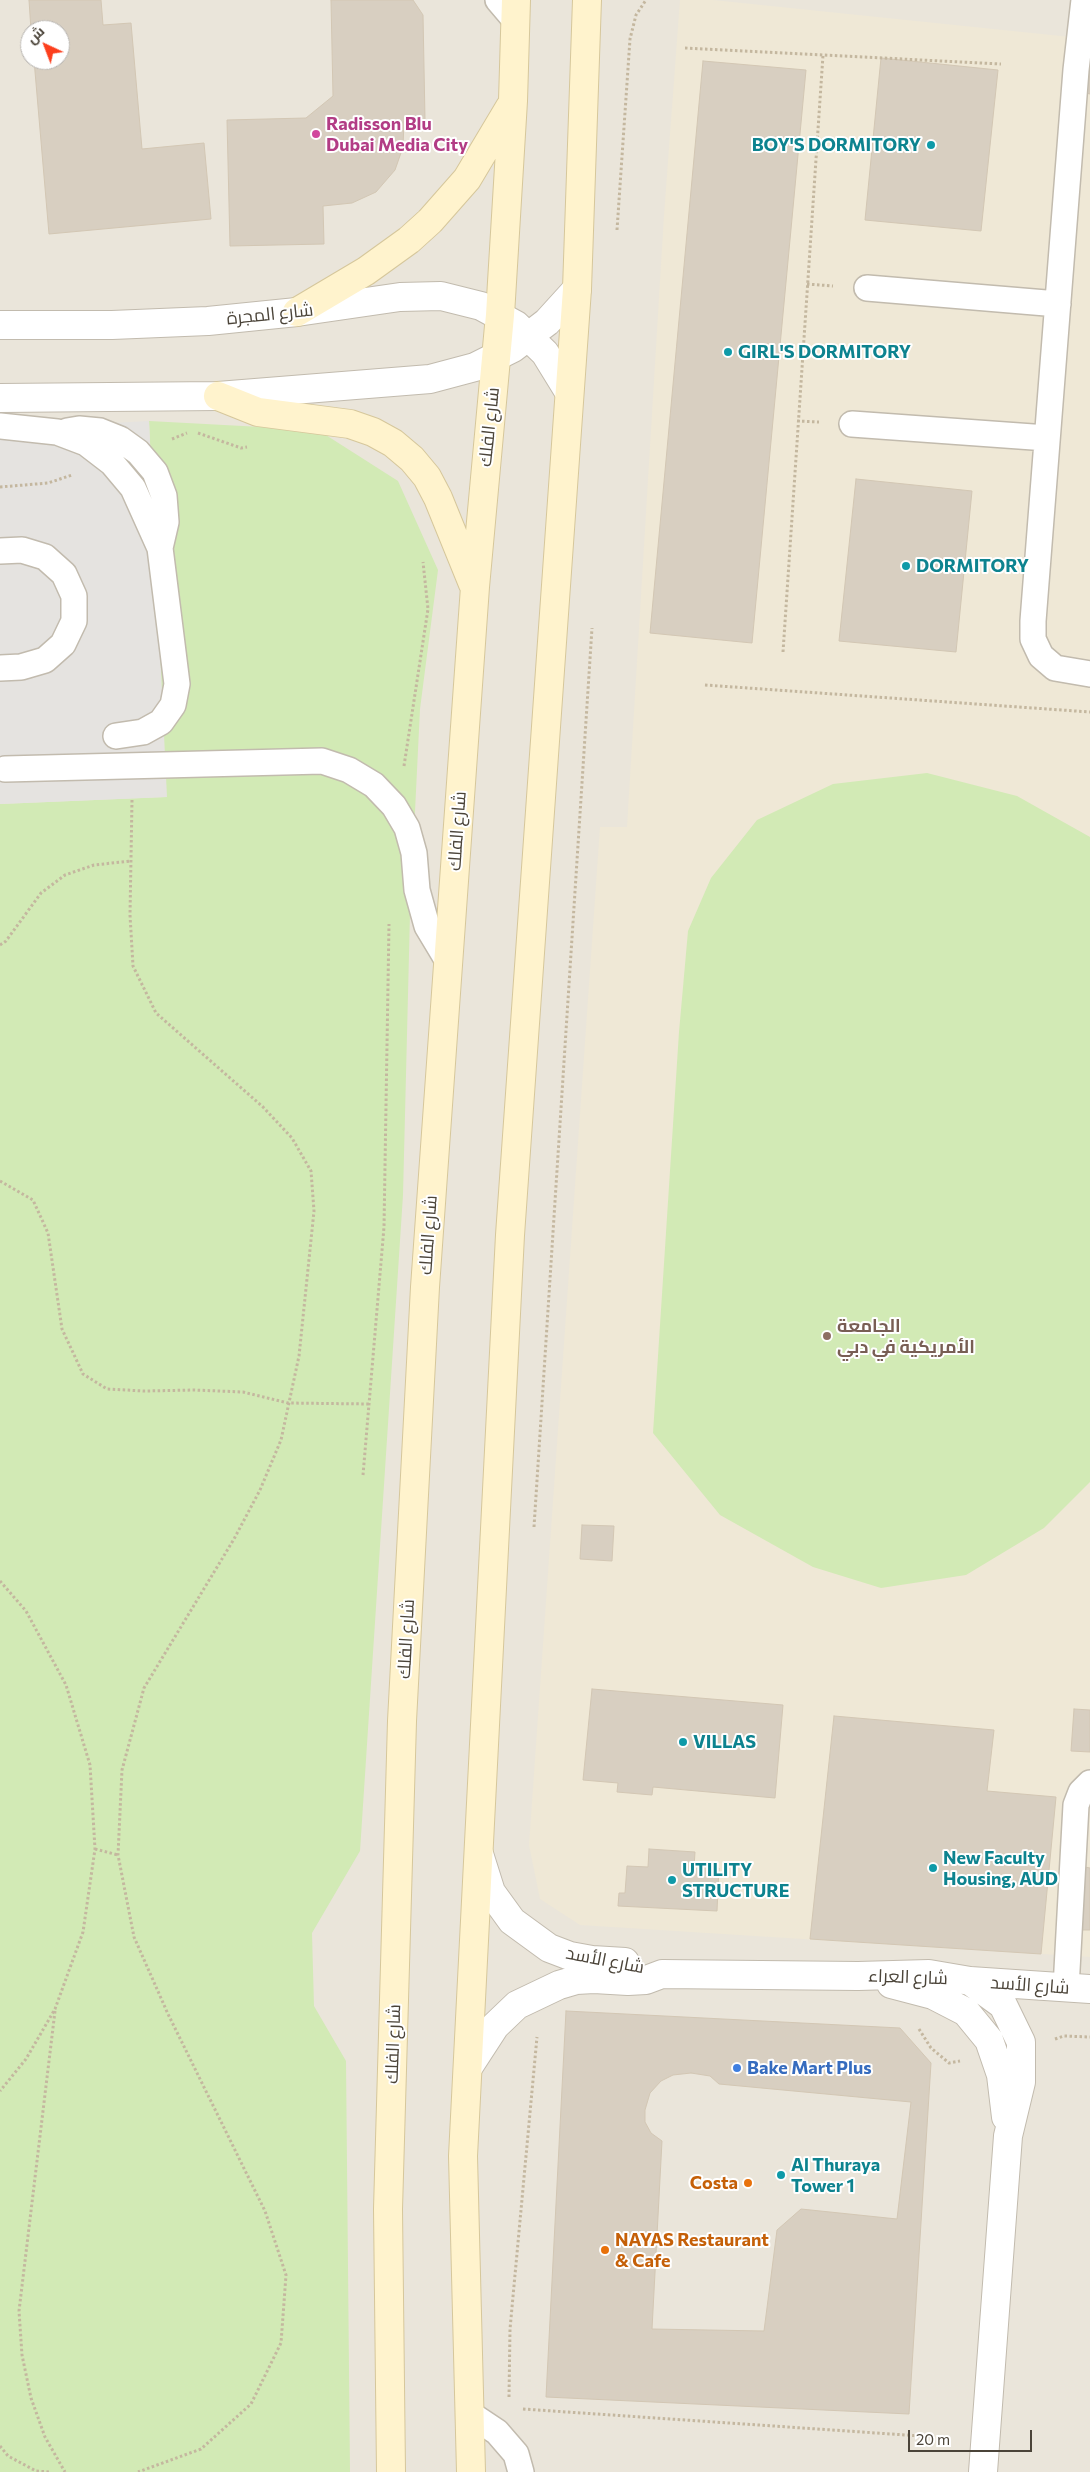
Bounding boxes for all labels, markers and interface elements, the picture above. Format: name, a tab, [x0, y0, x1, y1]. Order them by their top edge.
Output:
north arrow	[20, 20, 70, 70]
text: ش	[23, 22, 47, 47]
place label: Radisson Blu Dubai Media City	[326, 113, 468, 156]
marker: Radisson Blu Dubai Media City	[310, 128, 322, 140]
place label: BOY'S DORMITORY	[752, 134, 921, 156]
marker: BOY'S DORMITORY	[925, 139, 937, 151]
street label: شارع المجرة	[226, 299, 314, 329]
place label: GIRL'S DORMITORY	[738, 341, 911, 363]
marker: GIRL'S DORMITORY	[722, 346, 734, 358]
street label: شارع الفلك	[474, 386, 504, 468]
place label: DORMITORY	[916, 555, 1029, 577]
marker: DORMITORY	[900, 560, 912, 572]
street label: شارع الفلك	[443, 790, 471, 872]
street label: شارع الفلك	[414, 1194, 442, 1276]
place label: الجامعة الأمريكية في دبي	[837, 1315, 975, 1358]
marker: الجامعة الأمريكية في دبي	[821, 1330, 833, 1342]
street label: شارع الفلك	[393, 1599, 419, 1679]
place label: VILLAS	[693, 1731, 756, 1753]
marker: VILLAS	[677, 1736, 689, 1748]
place label: New Faculty Housing, AUD	[943, 1847, 1058, 1890]
place label: UTILITY STRUCTURE	[682, 1859, 790, 1902]
marker: New Faculty Housing, AUD	[927, 1862, 939, 1874]
marker: UTILITY STRUCTURE	[666, 1874, 678, 1886]
street label: شارع الأسد	[564, 1942, 646, 1978]
street label: شارع العراء	[868, 1965, 948, 1989]
street label: شارع الأسد	[990, 1971, 1070, 1999]
street label: شارع الفلك	[381, 2004, 405, 2084]
place label: Bake Mart Plus	[747, 2057, 872, 2079]
marker: Bake Mart Plus	[731, 2062, 743, 2074]
place label: Al Thuraya Tower 1	[791, 2154, 880, 2196]
marker: Al Thuraya Tower 1	[775, 2169, 787, 2181]
place label: Costa	[690, 2172, 738, 2194]
marker: Costa	[742, 2177, 754, 2189]
place label: NAYAS Restaurant & Cafe	[615, 2229, 769, 2272]
marker: NAYAS Restaurant & Cafe	[599, 2244, 611, 2256]
scale bar	[910, 2420, 1034, 2452]
text: 20 m	[916, 2430, 950, 2448]

